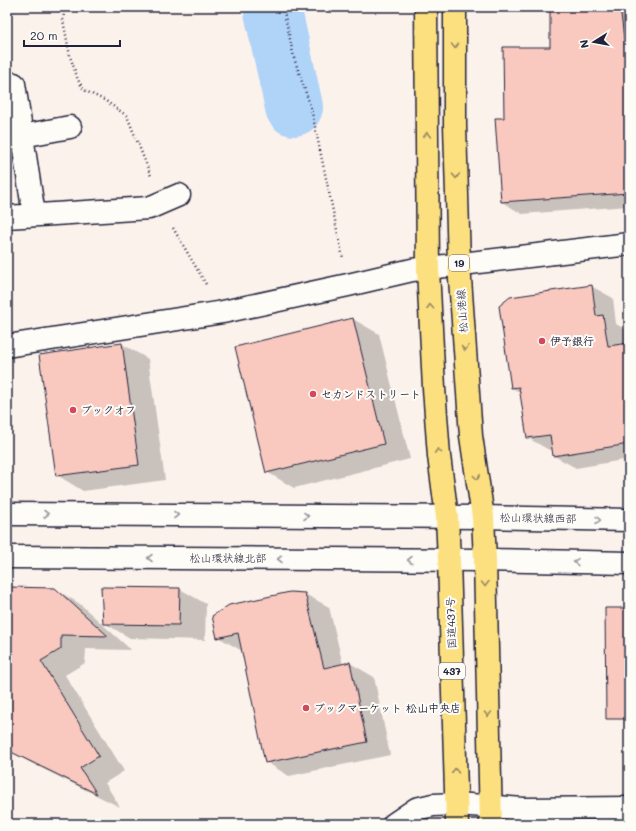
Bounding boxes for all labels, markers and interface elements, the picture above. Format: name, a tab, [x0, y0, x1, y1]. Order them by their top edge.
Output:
scale bar	[24, 22, 120, 48]
north arrow	[574, 22, 614, 62]
text: 20 m	[30, 27, 58, 43]
text: N	[576, 38, 592, 50]
one-way arrow	[451, 43, 459, 49]
one-way arrow	[423, 132, 431, 138]
one-way arrow	[452, 173, 460, 179]
road number: 19	[449, 255, 469, 271]
street label: 松山港線	[452, 289, 471, 334]
one-way arrow	[426, 304, 434, 310]
place label: 伊予銀行	[550, 333, 594, 348]
marker: 伊予銀行	[537, 336, 547, 346]
one-way arrow	[460, 345, 469, 351]
place label: セカンドストリート	[321, 386, 421, 401]
marker: セカンドストリート	[308, 389, 318, 399]
place label: ブックオフ	[81, 402, 136, 417]
marker: ブックオフ	[68, 405, 78, 415]
one-way arrow	[434, 448, 443, 454]
one-way arrow	[472, 474, 481, 480]
street label: 松山環状線西部	[499, 509, 577, 526]
one-way arrow	[43, 510, 49, 518]
one-way arrow	[173, 511, 179, 519]
one-way arrow	[303, 512, 309, 520]
one-way arrow	[595, 515, 601, 524]
street label: 松山環状線北部	[190, 550, 267, 565]
one-way arrow	[147, 554, 153, 562]
one-way arrow	[277, 555, 283, 563]
one-way arrow	[407, 556, 413, 564]
one-way arrow	[573, 558, 579, 566]
one-way arrow	[481, 581, 490, 587]
street label: 国道437号	[442, 597, 459, 649]
road number: 437	[439, 663, 465, 679]
place label: ブックマーケット 松山中央店	[314, 700, 461, 715]
marker: ブックマーケット 松山中央店	[301, 703, 311, 713]
one-way arrow	[484, 711, 493, 717]
one-way arrow	[451, 768, 460, 774]

